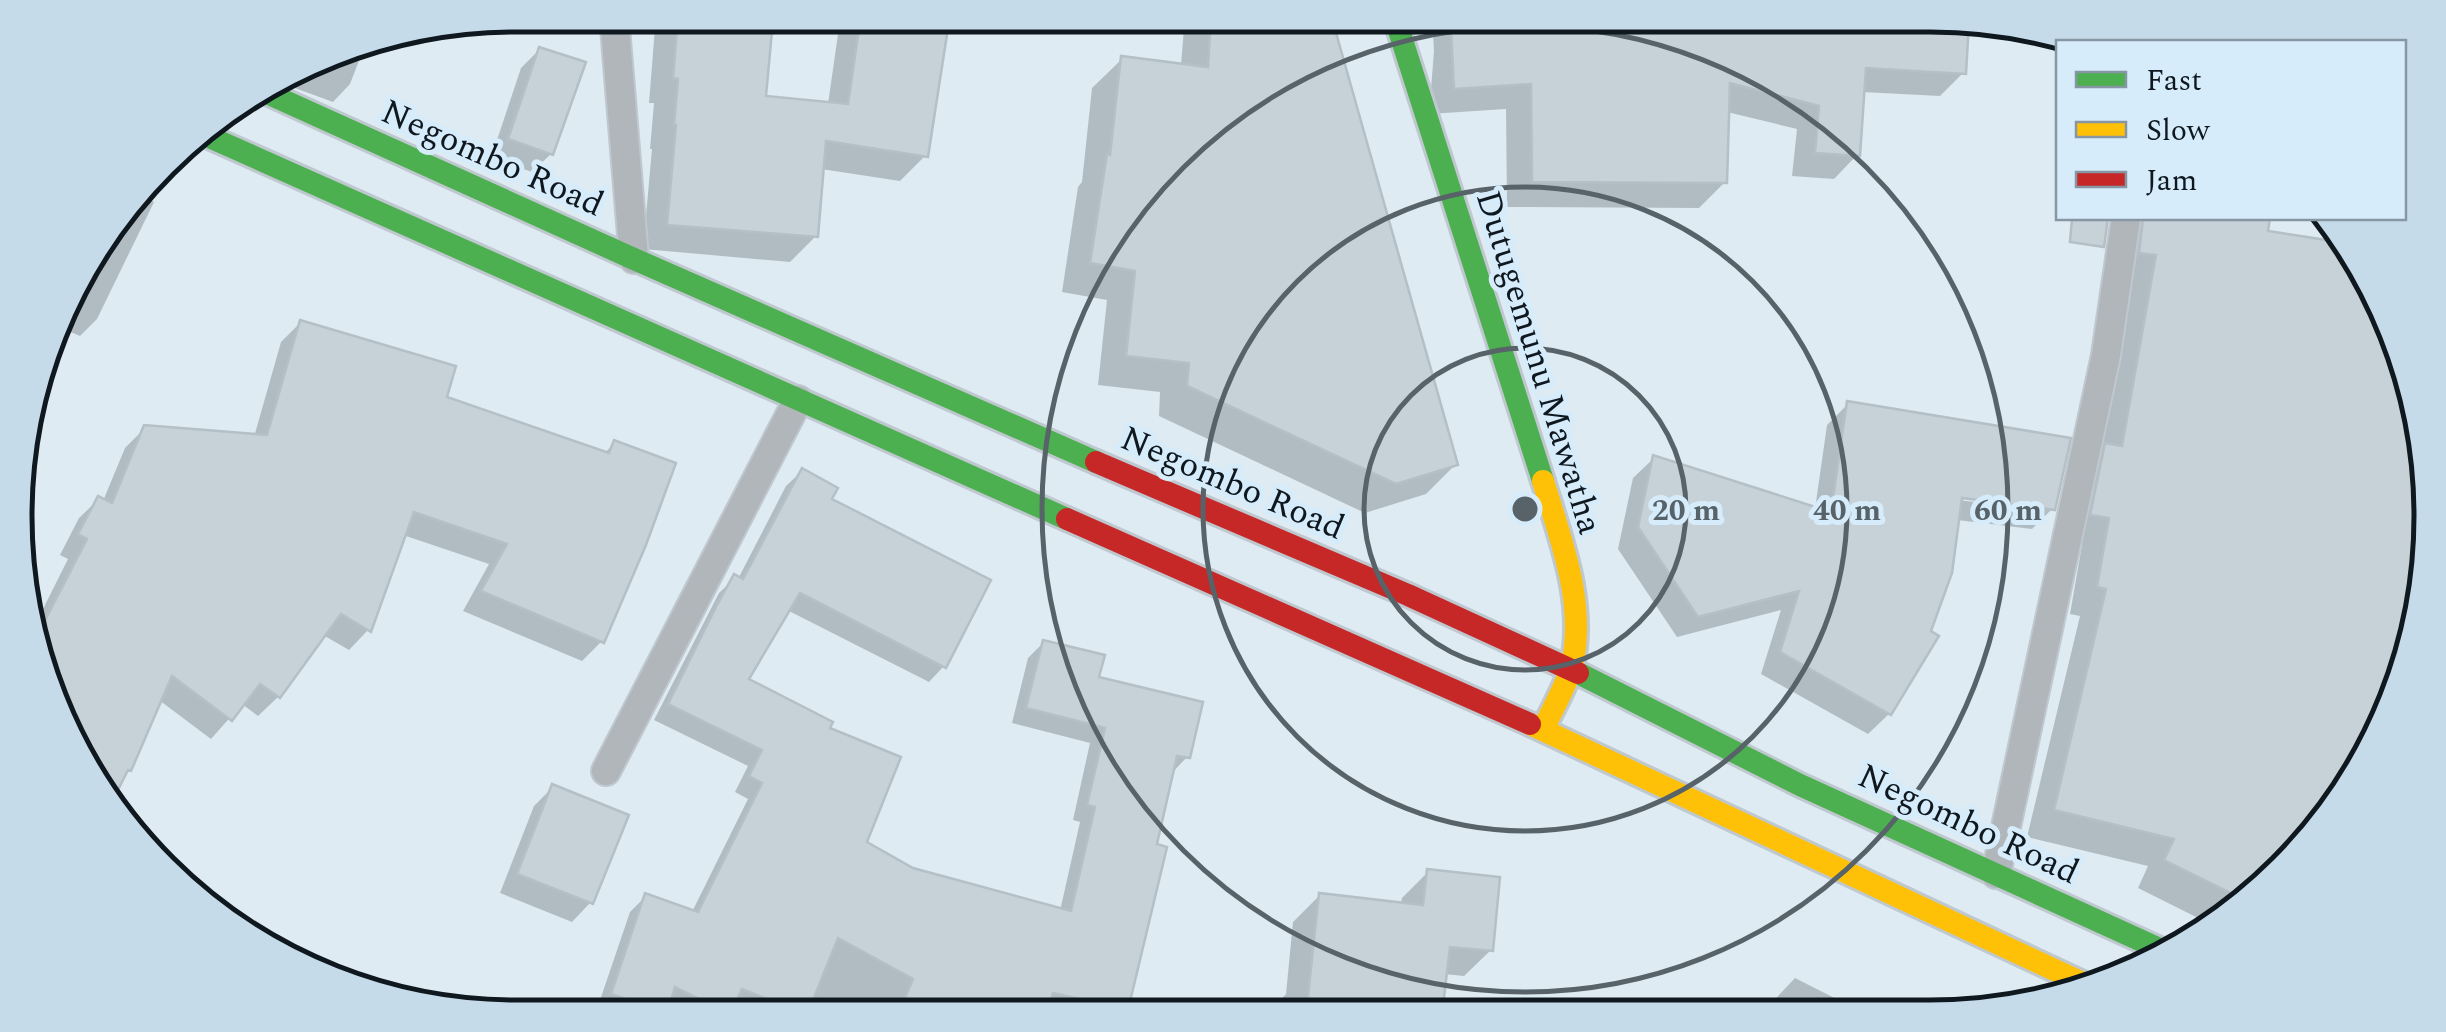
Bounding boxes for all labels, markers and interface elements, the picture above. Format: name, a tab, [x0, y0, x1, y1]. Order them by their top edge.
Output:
legend	[2056, 40, 2406, 220]
text: Fast	[2146, 58, 2202, 104]
street label: Negombo Road	[373, 86, 612, 231]
text: Slow	[2146, 108, 2211, 154]
text: Jam	[2146, 158, 2197, 204]
street label: Dutugemunu Mawatha	[1461, 184, 1616, 541]
street label: Negombo Road	[1112, 412, 1353, 554]
text: 20 m	[1652, 488, 1720, 534]
text: 40 m	[1813, 488, 1881, 534]
text: 60 m	[1974, 488, 2042, 534]
centre of rings	[1507, 491, 1543, 527]
street label: Negombo Road	[1849, 750, 2088, 899]

